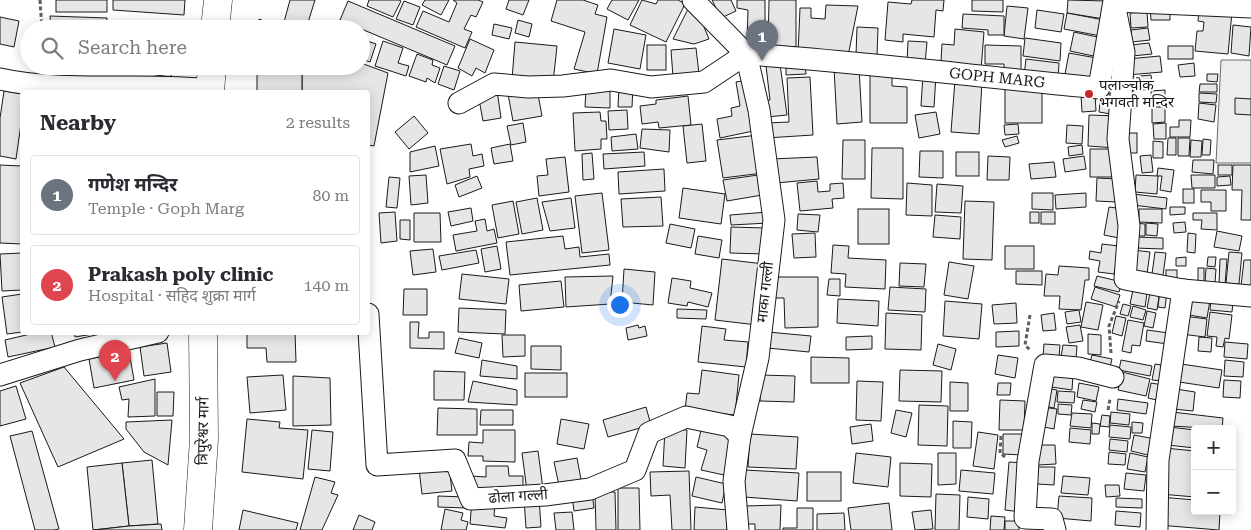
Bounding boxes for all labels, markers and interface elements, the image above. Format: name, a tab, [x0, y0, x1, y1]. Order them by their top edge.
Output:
search box	[20, 20, 370, 75]
pin: 1	[746, 20, 778, 61]
icon: search	[38, 34, 66, 62]
text: Search here	[78, 36, 187, 59]
street label: GOPH MARG	[948, 64, 1046, 92]
place label: पलाञ्चोक भगवती मन्दिर	[1099, 76, 1175, 111]
marker: पलाञ्चोक भगवती मन्दिर	[1083, 88, 1095, 100]
text: Nearby	[40, 111, 116, 135]
text: 2 results	[286, 113, 350, 132]
text: गणेश मन्दिर	[88, 173, 178, 196]
text: 1	[53, 186, 61, 205]
text: 80 m	[312, 186, 349, 205]
text: Temple · Goph Marg	[88, 199, 244, 218]
street label: माका गल्ली	[753, 259, 777, 323]
text: Prakash poly clinic	[88, 263, 274, 286]
text: 2	[53, 276, 61, 295]
text: 140 m	[303, 276, 349, 295]
text: Hospital · सहिद शुक्रा मार्ग	[88, 286, 256, 305]
your location	[607, 292, 633, 318]
pin: 2	[99, 340, 131, 381]
street label: त्रिपुरेश्वर मार्ग	[193, 396, 214, 465]
map controls	[1191, 425, 1236, 515]
button: +	[1191, 425, 1236, 470]
button: −	[1191, 470, 1236, 515]
street label: ढोला गल्ली	[488, 485, 549, 507]

